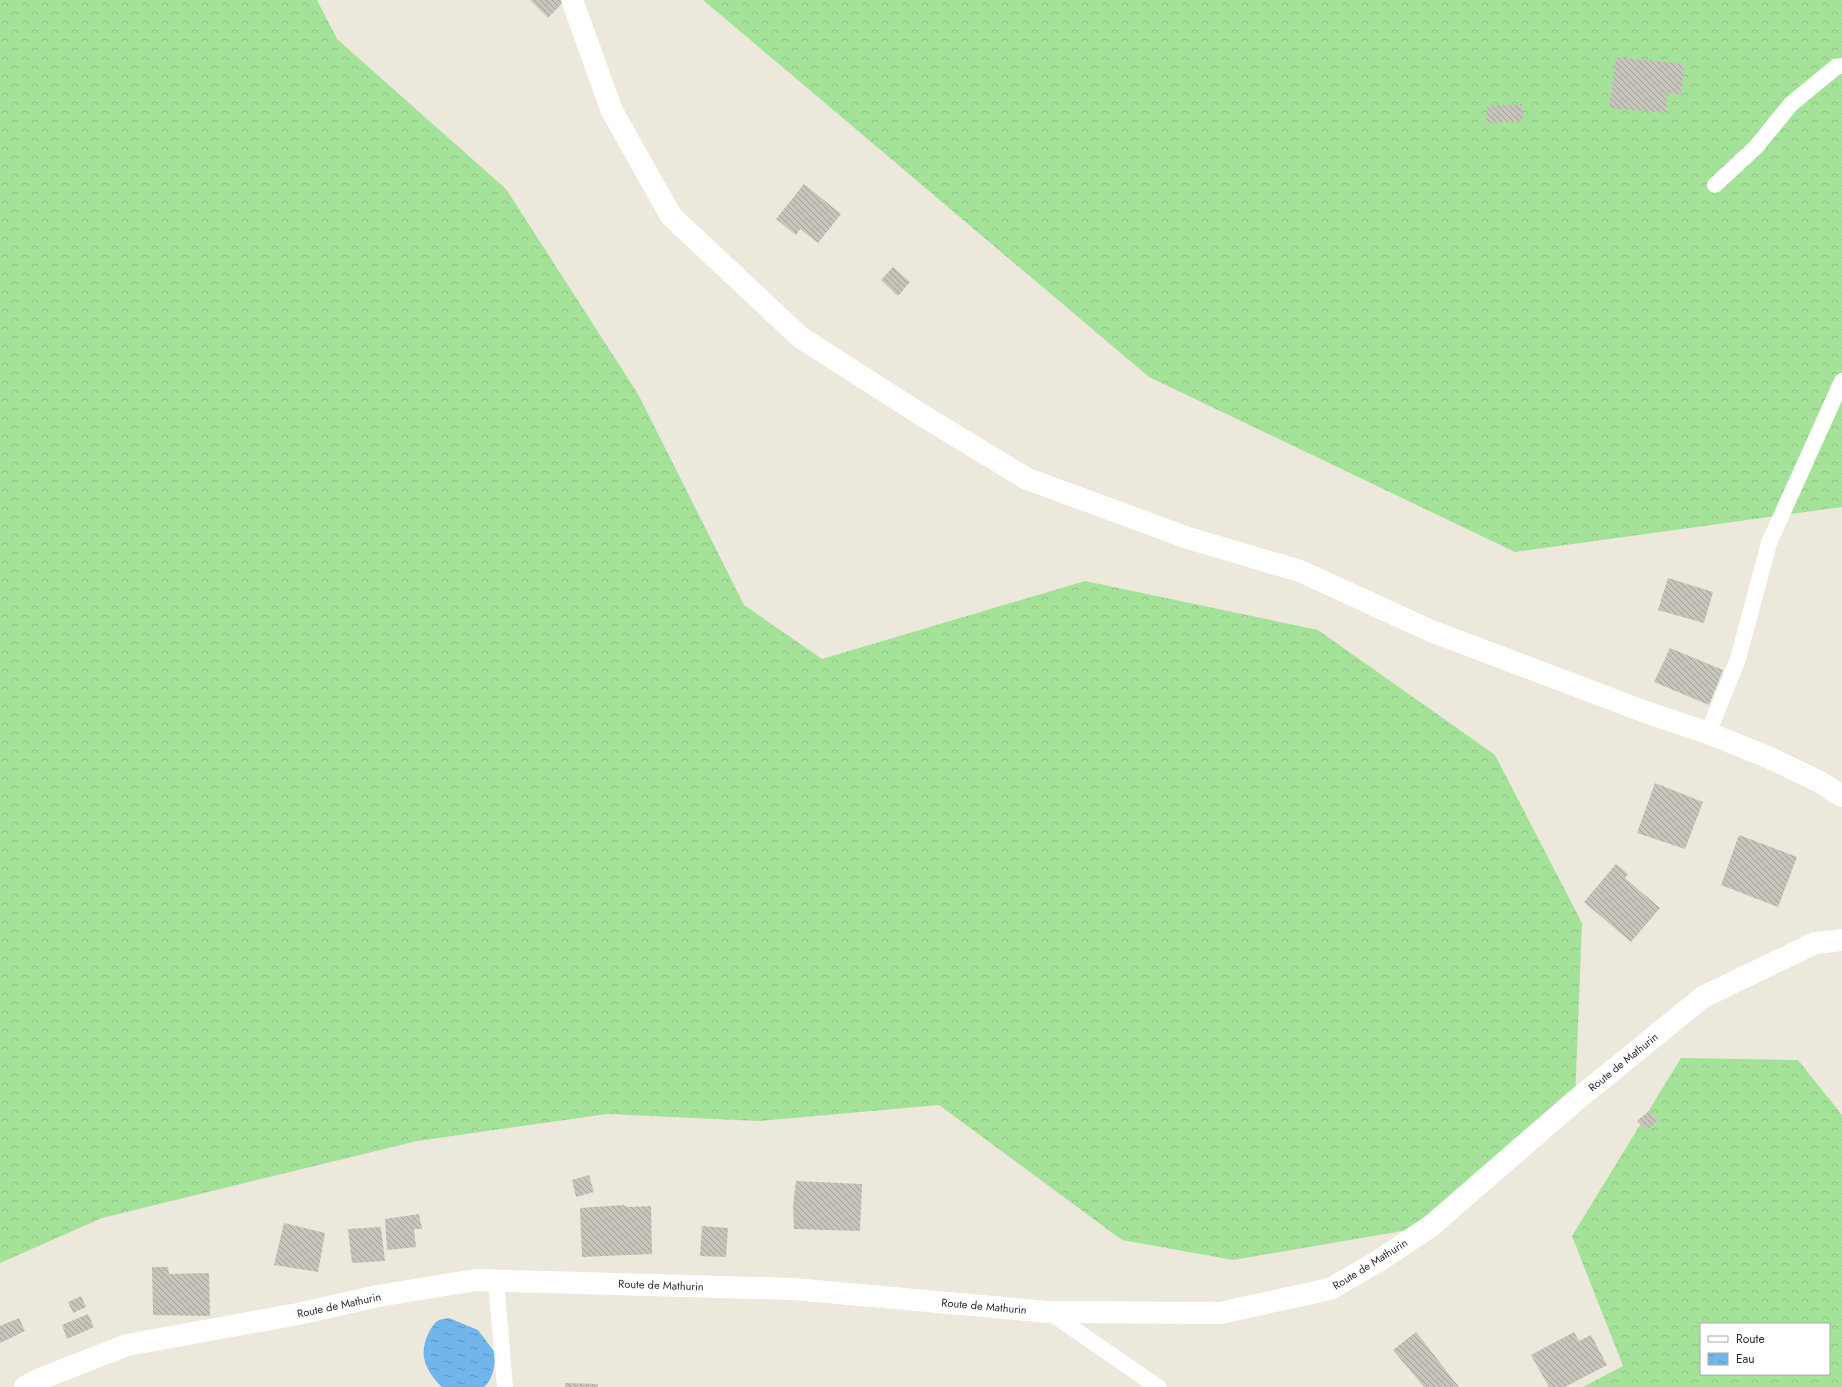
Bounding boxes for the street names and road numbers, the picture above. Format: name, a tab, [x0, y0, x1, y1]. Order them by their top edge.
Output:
street label: Route de Mathurin	[1585, 1029, 1661, 1095]
street label: Route de Mathurin	[1329, 1235, 1411, 1293]
street label: Route de Mathurin	[618, 1276, 704, 1294]
street label: Route de Mathurin	[295, 1288, 383, 1322]
street label: Route de Mathurin	[941, 1294, 1027, 1318]

